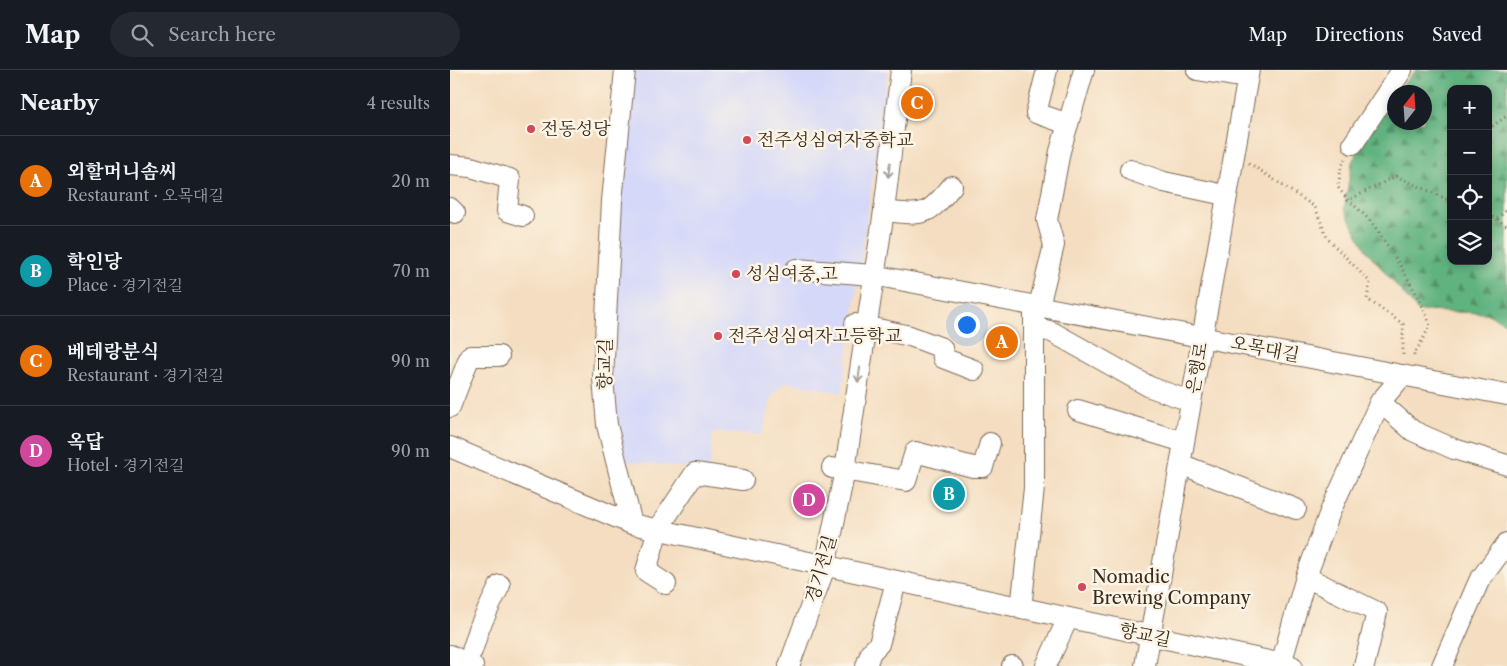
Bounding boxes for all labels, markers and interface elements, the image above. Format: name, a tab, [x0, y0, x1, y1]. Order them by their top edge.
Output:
search box	[110, 12, 460, 57]
text: Map	[25, 20, 80, 49]
icon: search	[128, 21, 156, 49]
text: Search here	[168, 23, 276, 46]
text: Map	[1248, 24, 1287, 46]
text: Directions	[1315, 24, 1404, 46]
text: Saved	[1432, 24, 1482, 46]
pin: C	[901, 84, 933, 122]
north arrow	[1387, 85, 1432, 130]
map controls	[1447, 85, 1492, 265]
button: +	[1447, 85, 1492, 130]
text: Nearby	[20, 90, 99, 115]
text: 4 results	[367, 93, 430, 113]
place label: 전동성당	[541, 118, 611, 140]
marker: 전동성당	[525, 123, 537, 135]
place label: 전주성심여자중학교	[757, 129, 914, 151]
button: −	[1447, 130, 1492, 175]
marker: 전주성심여자중학교	[741, 134, 753, 146]
text: 외할머니솜씨	[67, 160, 177, 183]
one-way arrow	[884, 162, 894, 178]
text: A	[30, 171, 42, 191]
text: 20 m	[391, 171, 430, 191]
button: locate	[1447, 175, 1492, 220]
text: Restaurant · 오목대길	[67, 185, 224, 205]
button: layers	[1447, 220, 1492, 265]
text: 학인당	[67, 250, 122, 273]
text: B	[30, 261, 42, 281]
text: 70 m	[393, 261, 430, 281]
place label: 성심여중,고	[746, 263, 838, 285]
marker: 성심여중,고	[730, 268, 742, 280]
text: Place · 경기전길	[67, 275, 183, 295]
your location	[954, 312, 980, 338]
pin: A	[986, 323, 1018, 361]
place label: 전주성심여자고등학교	[728, 325, 902, 347]
marker: 전주성심여자고등학교	[712, 330, 724, 342]
street label: 오목대길	[1229, 332, 1301, 366]
street label: 향교길	[594, 338, 616, 390]
text: 베테랑분식	[67, 340, 159, 363]
street label: 은행로	[1182, 340, 1212, 396]
text: C	[30, 351, 42, 371]
text: 90 m	[391, 351, 430, 371]
text: Restaurant · 경기전길	[67, 365, 224, 385]
one-way arrow	[854, 367, 864, 383]
text: 옥답	[67, 430, 104, 453]
text: D	[29, 441, 43, 461]
text: 90 m	[391, 441, 430, 461]
text: Hotel · 경기전길	[67, 455, 184, 475]
pin: B	[933, 475, 965, 513]
pin: D	[793, 481, 825, 519]
street label: 경기전길	[801, 533, 841, 605]
place label: Nomadic Brewing Company	[1092, 566, 1252, 609]
marker: Nomadic Brewing Company	[1076, 581, 1088, 593]
street label: 향교길	[1117, 619, 1173, 651]

